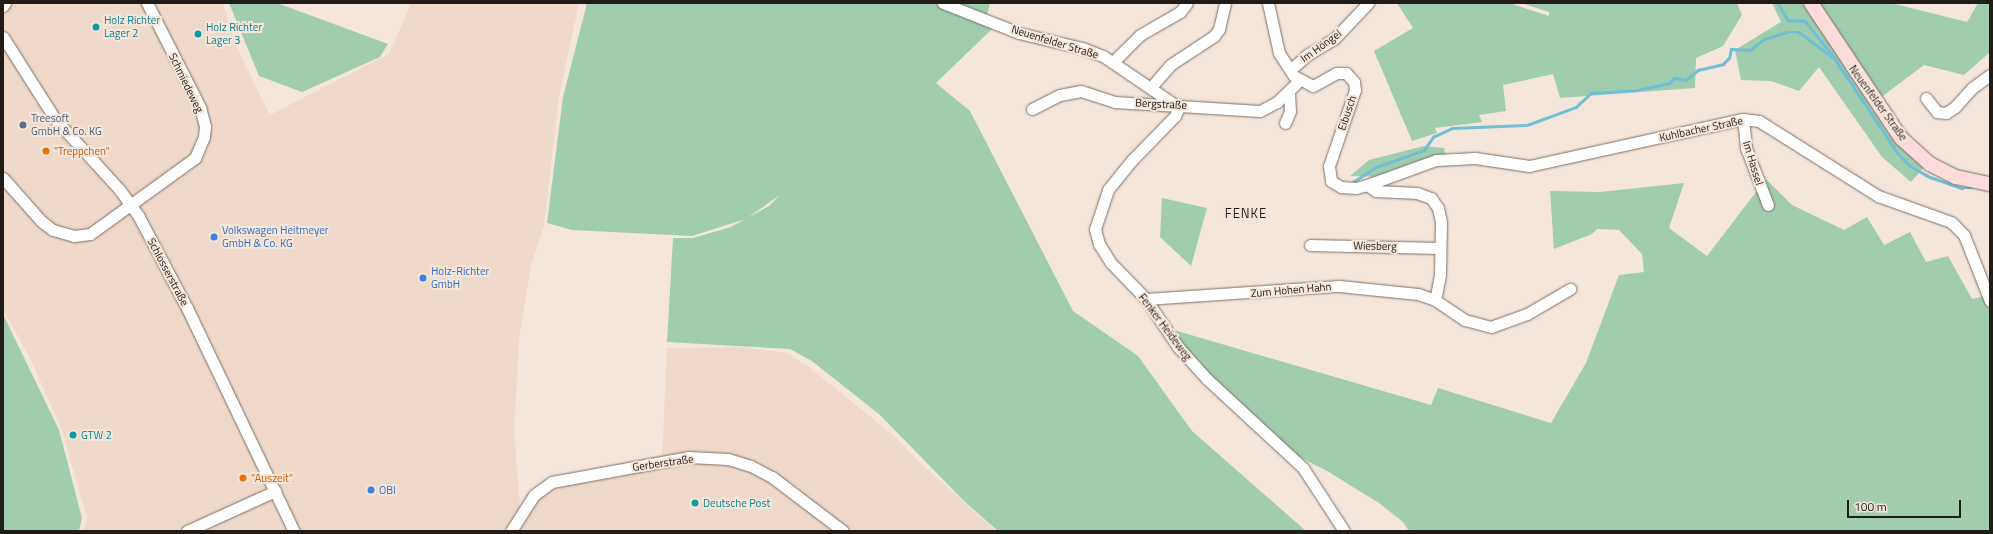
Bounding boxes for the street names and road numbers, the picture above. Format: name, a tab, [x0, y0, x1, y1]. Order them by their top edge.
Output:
street label: Neuenfelder Straße	[1010, 22, 1100, 62]
street label: Im Höngel	[1298, 27, 1344, 65]
street label: Schmiedeweg	[166, 51, 206, 115]
street label: Neuenfelder Straße	[1846, 63, 1910, 143]
street label: Eibusch	[1335, 94, 1359, 132]
street label: Bergstraße	[1135, 96, 1187, 112]
street label: Kuhlbacher Straße	[1658, 114, 1744, 144]
street label: Im Hassel	[1740, 139, 1766, 187]
street label: Schlosserstraße	[145, 236, 191, 308]
street label: Wiesberg	[1353, 239, 1397, 253]
street label: Zum Hohen Hahn	[1250, 280, 1332, 300]
street label: Fenker Heideweg	[1136, 291, 1194, 363]
street label: Gerberstraße	[632, 452, 694, 474]

